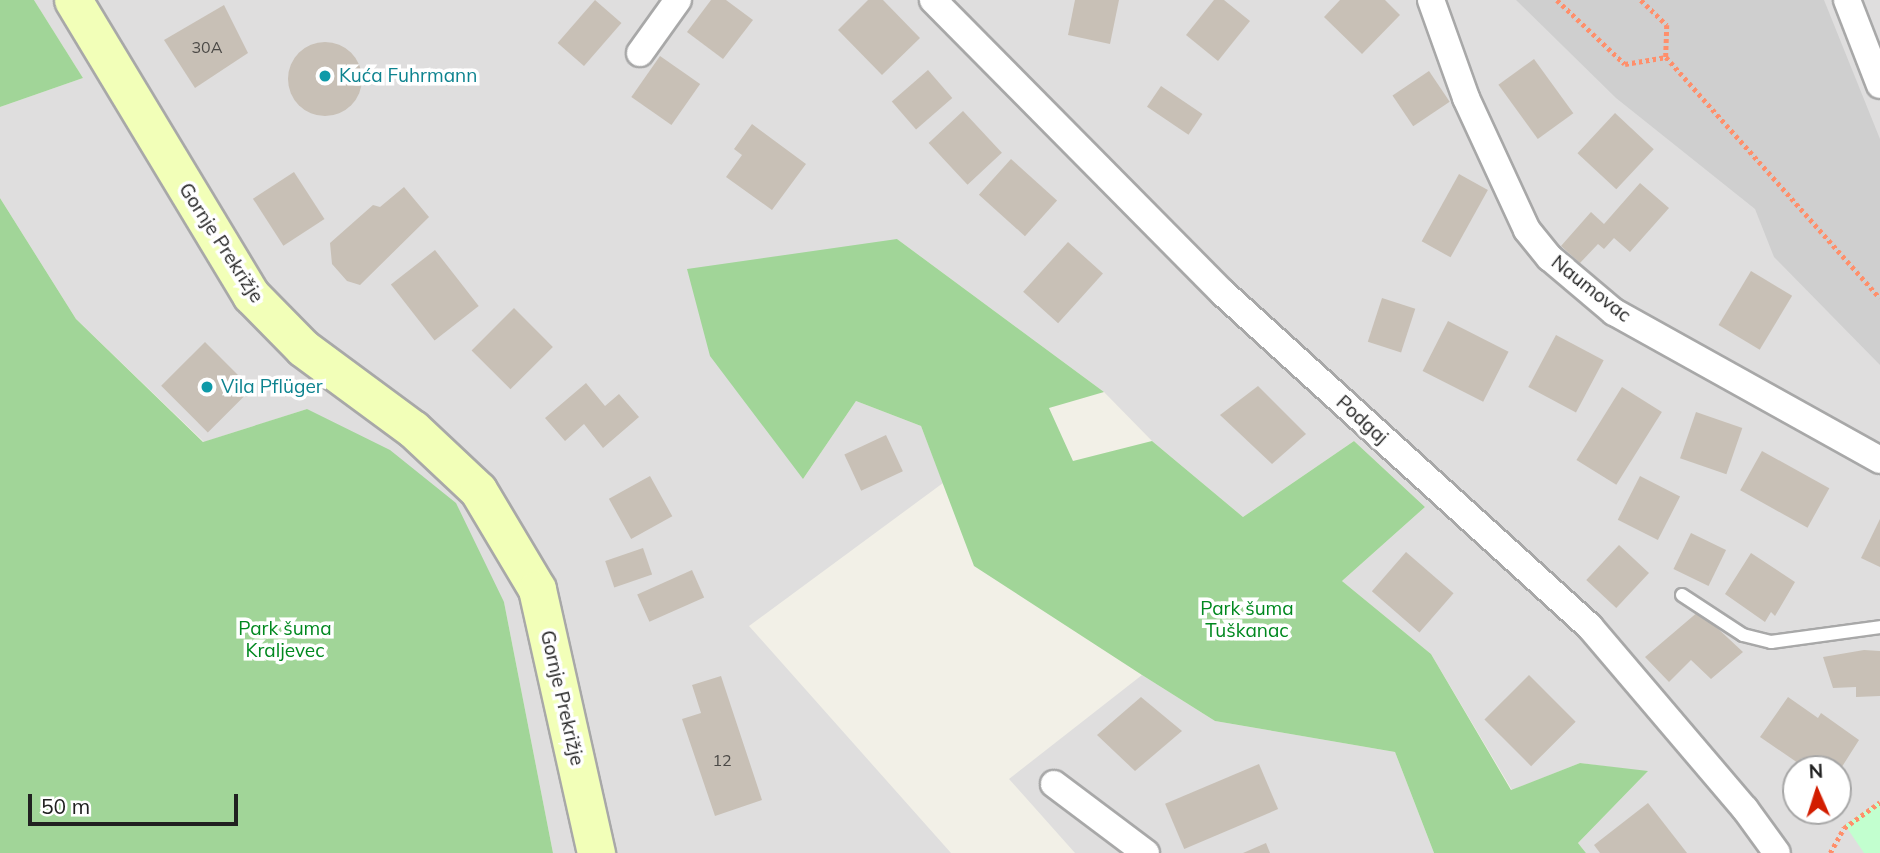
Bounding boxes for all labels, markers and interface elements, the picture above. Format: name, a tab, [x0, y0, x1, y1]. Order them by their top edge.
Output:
house number: 30A	[192, 37, 222, 57]
place label: Kuća Fuhrmann	[339, 65, 477, 87]
marker: Kuća Fuhrmann	[317, 68, 333, 84]
street label: Gornje Prekrižje	[174, 179, 268, 307]
street label: Naumovac	[1547, 251, 1635, 327]
place label: Vila Pflüger	[221, 376, 323, 398]
marker: Vila Pflüger	[199, 379, 215, 395]
street label: Podgaj	[1331, 391, 1393, 449]
park label: Park šuma Tuškanac	[1200, 598, 1294, 642]
park label: Park šuma Kraljevec	[238, 618, 332, 662]
street label: Gornje Prekrižje	[535, 628, 589, 768]
house number: 12	[712, 750, 732, 770]
north arrow	[1782, 755, 1852, 825]
text: N	[1808, 759, 1824, 783]
scale bar	[32, 780, 242, 824]
text: 50 m	[41, 793, 90, 819]

